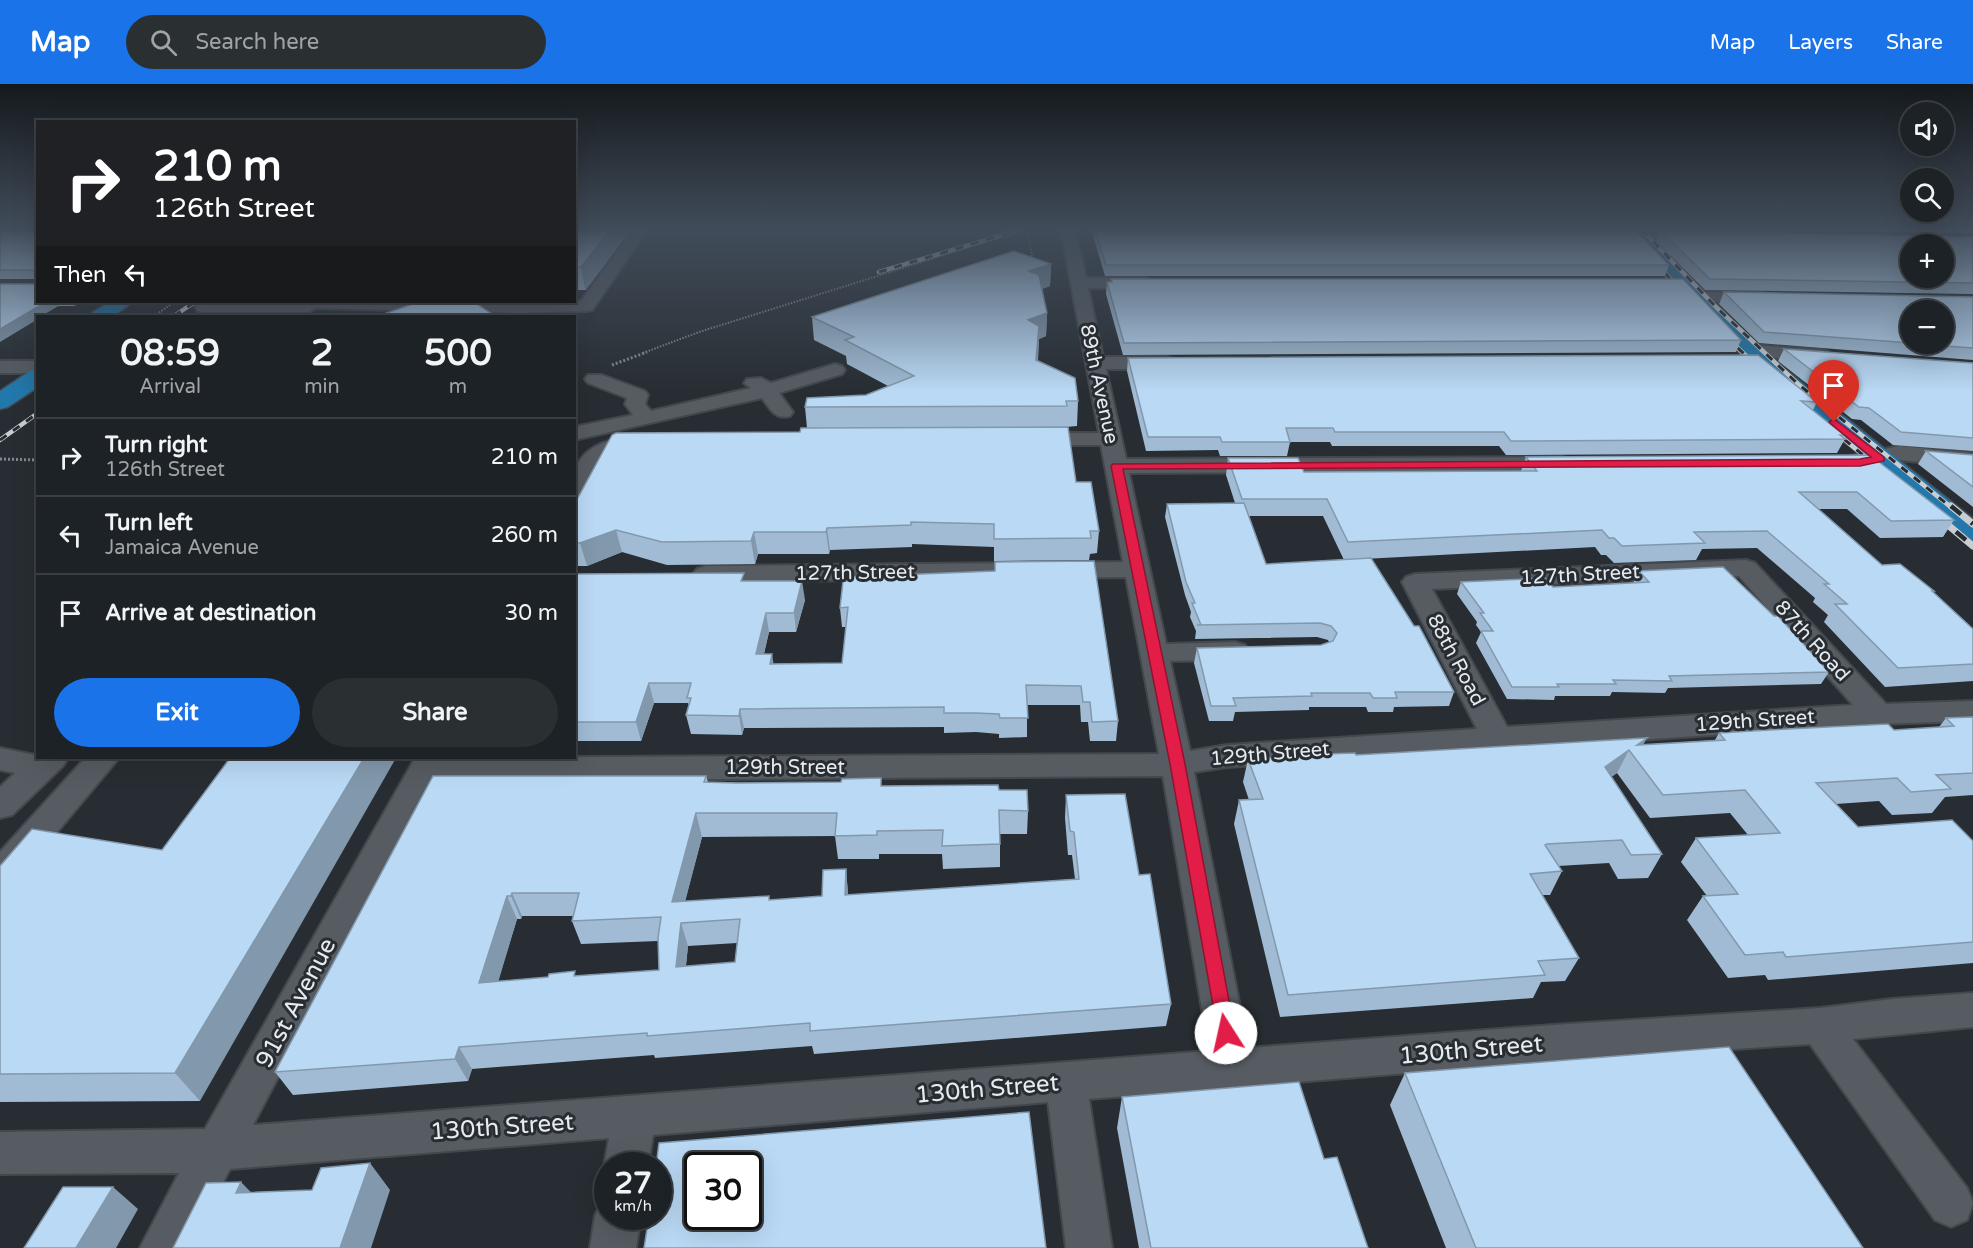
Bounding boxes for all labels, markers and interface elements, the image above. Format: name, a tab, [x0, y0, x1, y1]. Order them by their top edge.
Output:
search box	[126, 15, 546, 69]
text: Map	[30, 25, 90, 59]
icon: search	[147, 26, 180, 59]
text: Search here	[195, 29, 319, 55]
text: Map	[1710, 30, 1755, 55]
text: Layers	[1788, 30, 1853, 55]
text: Share	[1886, 30, 1943, 55]
map controls	[1900, 102, 1954, 354]
button: sound	[1900, 102, 1954, 156]
text: 210 m	[153, 141, 282, 192]
icon: right	[54, 144, 132, 222]
button: search	[1900, 168, 1954, 222]
text: 126th Street	[153, 192, 315, 225]
button: +	[1900, 234, 1954, 288]
icon: left	[119, 258, 152, 291]
text: Then	[54, 262, 107, 288]
button: −	[1900, 300, 1954, 354]
street label: 89th Avenue	[1075, 322, 1123, 446]
text: 08:59	[120, 332, 220, 375]
text: 2	[311, 332, 333, 375]
text: 500	[424, 332, 492, 375]
pin	[1808, 360, 1859, 422]
icon: arrive	[1817, 369, 1850, 402]
text: Arrival	[139, 375, 201, 399]
text: min	[304, 375, 340, 399]
text: m	[449, 375, 467, 399]
text: Turn right	[105, 432, 207, 458]
icon: right	[54, 441, 87, 474]
text: 210 m	[491, 444, 558, 470]
text: 126th Street	[105, 458, 225, 482]
text: Turn left	[105, 510, 193, 536]
icon: left	[54, 519, 87, 552]
text: 260 m	[491, 522, 558, 548]
text: Jamaica Avenue	[105, 536, 259, 560]
street label: 127th Street	[795, 560, 915, 586]
street label: 127th Street	[1520, 560, 1641, 590]
street label: 87th Road	[1769, 596, 1855, 686]
icon: arrive	[54, 597, 87, 630]
text: Arrive at destination	[105, 600, 316, 626]
text: 30 m	[504, 600, 558, 626]
street label: 88th Road	[1422, 610, 1490, 710]
button: Exit	[54, 678, 300, 747]
button: Share	[312, 678, 558, 747]
street label: 129th Street	[1694, 705, 1816, 737]
street label: 129th Street	[1209, 737, 1331, 771]
street label: 129th Street	[725, 756, 845, 780]
street label: 91st Avenue	[250, 933, 342, 1073]
position arrow	[1194, 1001, 1258, 1065]
street label: 130th Street	[1398, 1029, 1544, 1071]
street label: 130th Street	[914, 1068, 1060, 1110]
street label: 130th Street	[429, 1108, 575, 1146]
speed limit sign: 30	[684, 1152, 762, 1230]
text: 27	[614, 1165, 652, 1202]
text: km/h	[614, 1197, 652, 1215]

